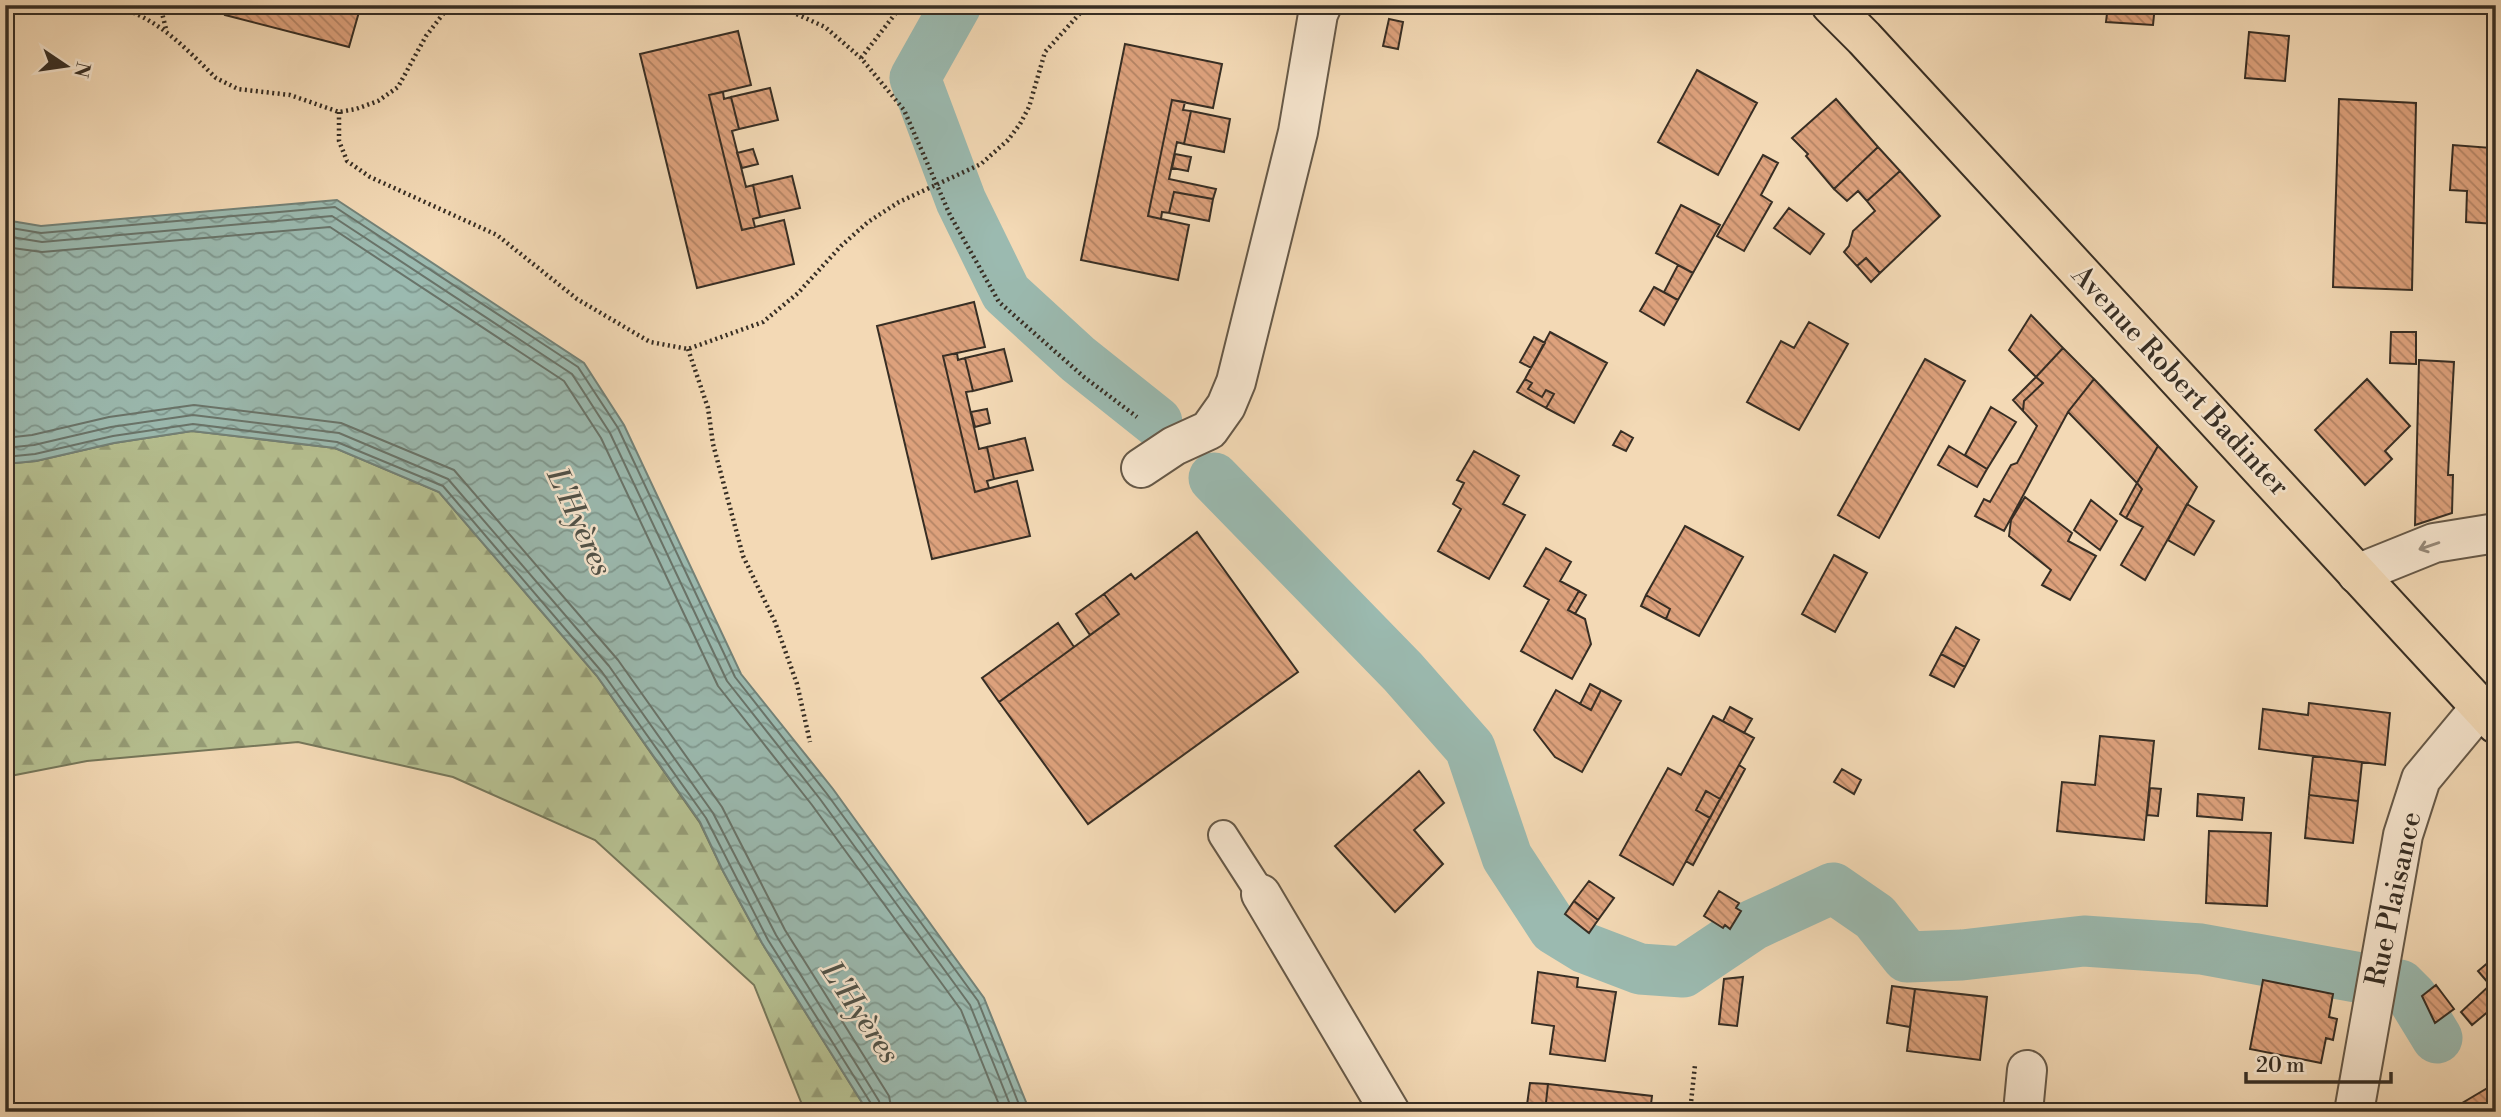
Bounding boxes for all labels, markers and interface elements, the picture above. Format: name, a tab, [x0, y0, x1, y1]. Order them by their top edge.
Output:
north arrow	[32, 32, 102, 102]
text: N	[68, 60, 95, 80]
street label: Avenue Robert Badinter	[2063, 257, 2296, 504]
water label: L'Hyères	[537, 461, 620, 582]
one-way arrow	[2418, 541, 2440, 553]
street label: Rue Plaisance	[2358, 809, 2430, 989]
water label: L'Hyères	[812, 954, 908, 1071]
scale bar	[2246, 1040, 2391, 1084]
text: 20 m	[2256, 1053, 2305, 1079]

